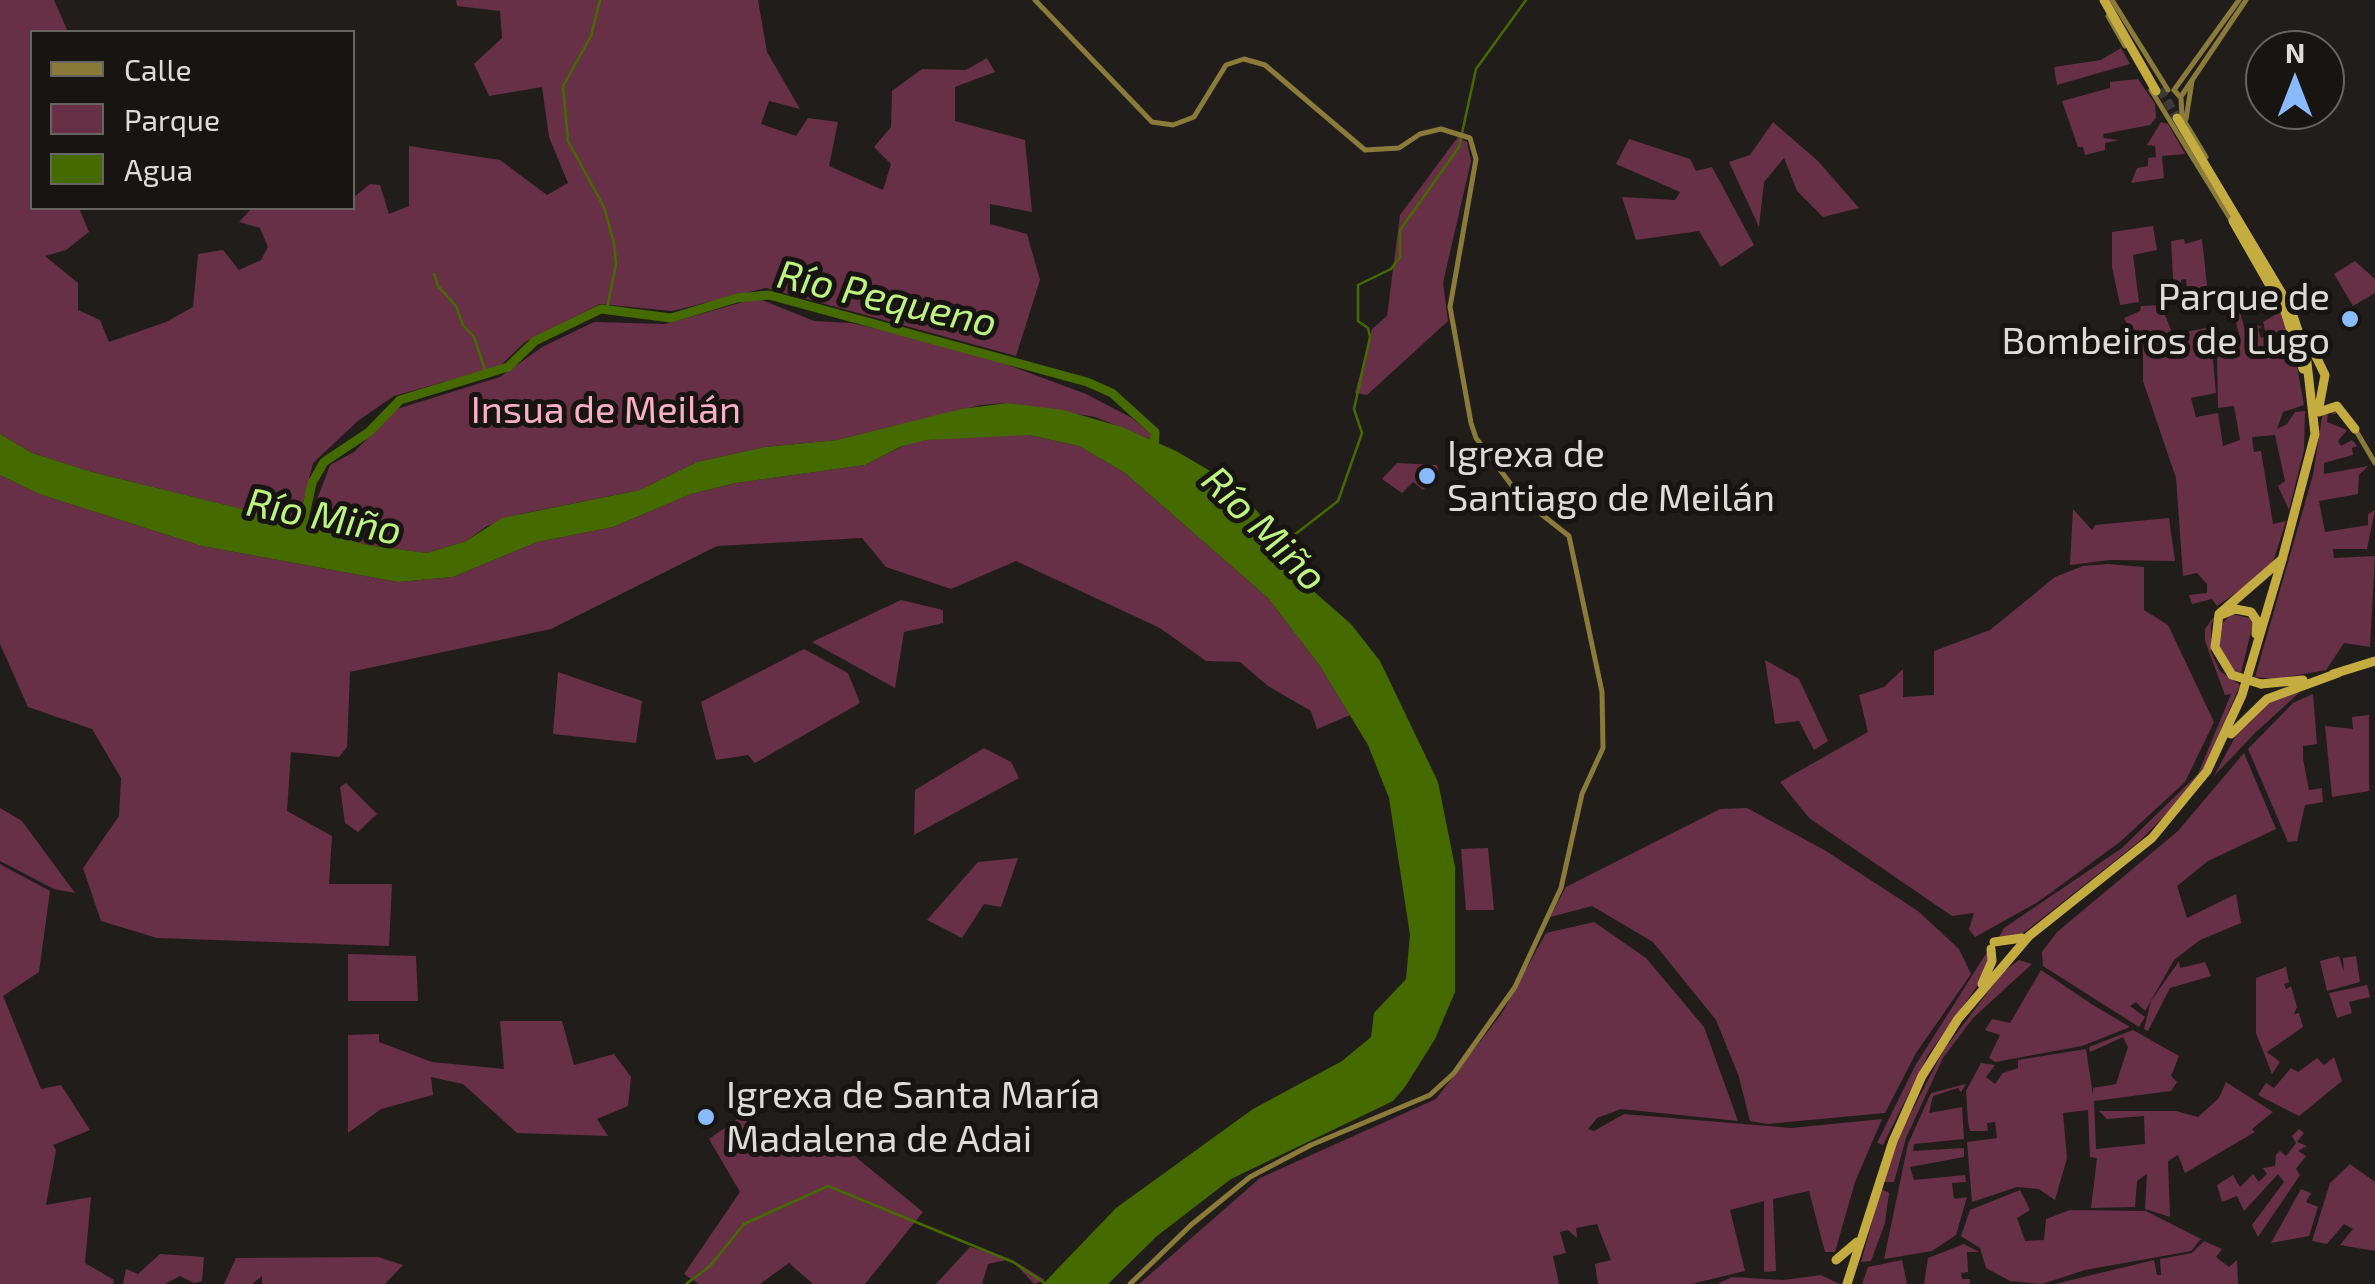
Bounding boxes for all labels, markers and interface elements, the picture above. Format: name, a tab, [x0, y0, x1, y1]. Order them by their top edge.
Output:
legend	[30, 30, 355, 210]
north arrow	[2245, 30, 2345, 130]
text: N	[2285, 35, 2305, 69]
text: Calle	[124, 51, 192, 87]
text: Parque	[124, 101, 220, 137]
text: Agua	[124, 151, 193, 187]
water label: Río Pequeno	[773, 250, 1001, 348]
place label: Parque de Bombeiros de Lugo	[2001, 274, 2330, 363]
marker: Parque de Bombeiros de Lugo	[2339, 308, 2361, 330]
park label: Insua de Meilán	[471, 387, 741, 433]
place label: Igrexa de Santiago de Meilán	[1447, 431, 1775, 520]
water label: Río Miño	[1192, 457, 1336, 601]
marker: Igrexa de Santiago de Meilán	[1416, 465, 1438, 487]
water label: Río Miño	[243, 479, 405, 555]
place label: Igrexa de Santa María Madalena de Adai	[726, 1072, 1100, 1162]
marker: Igrexa de Santa María Madalena de Adai	[695, 1106, 717, 1128]

